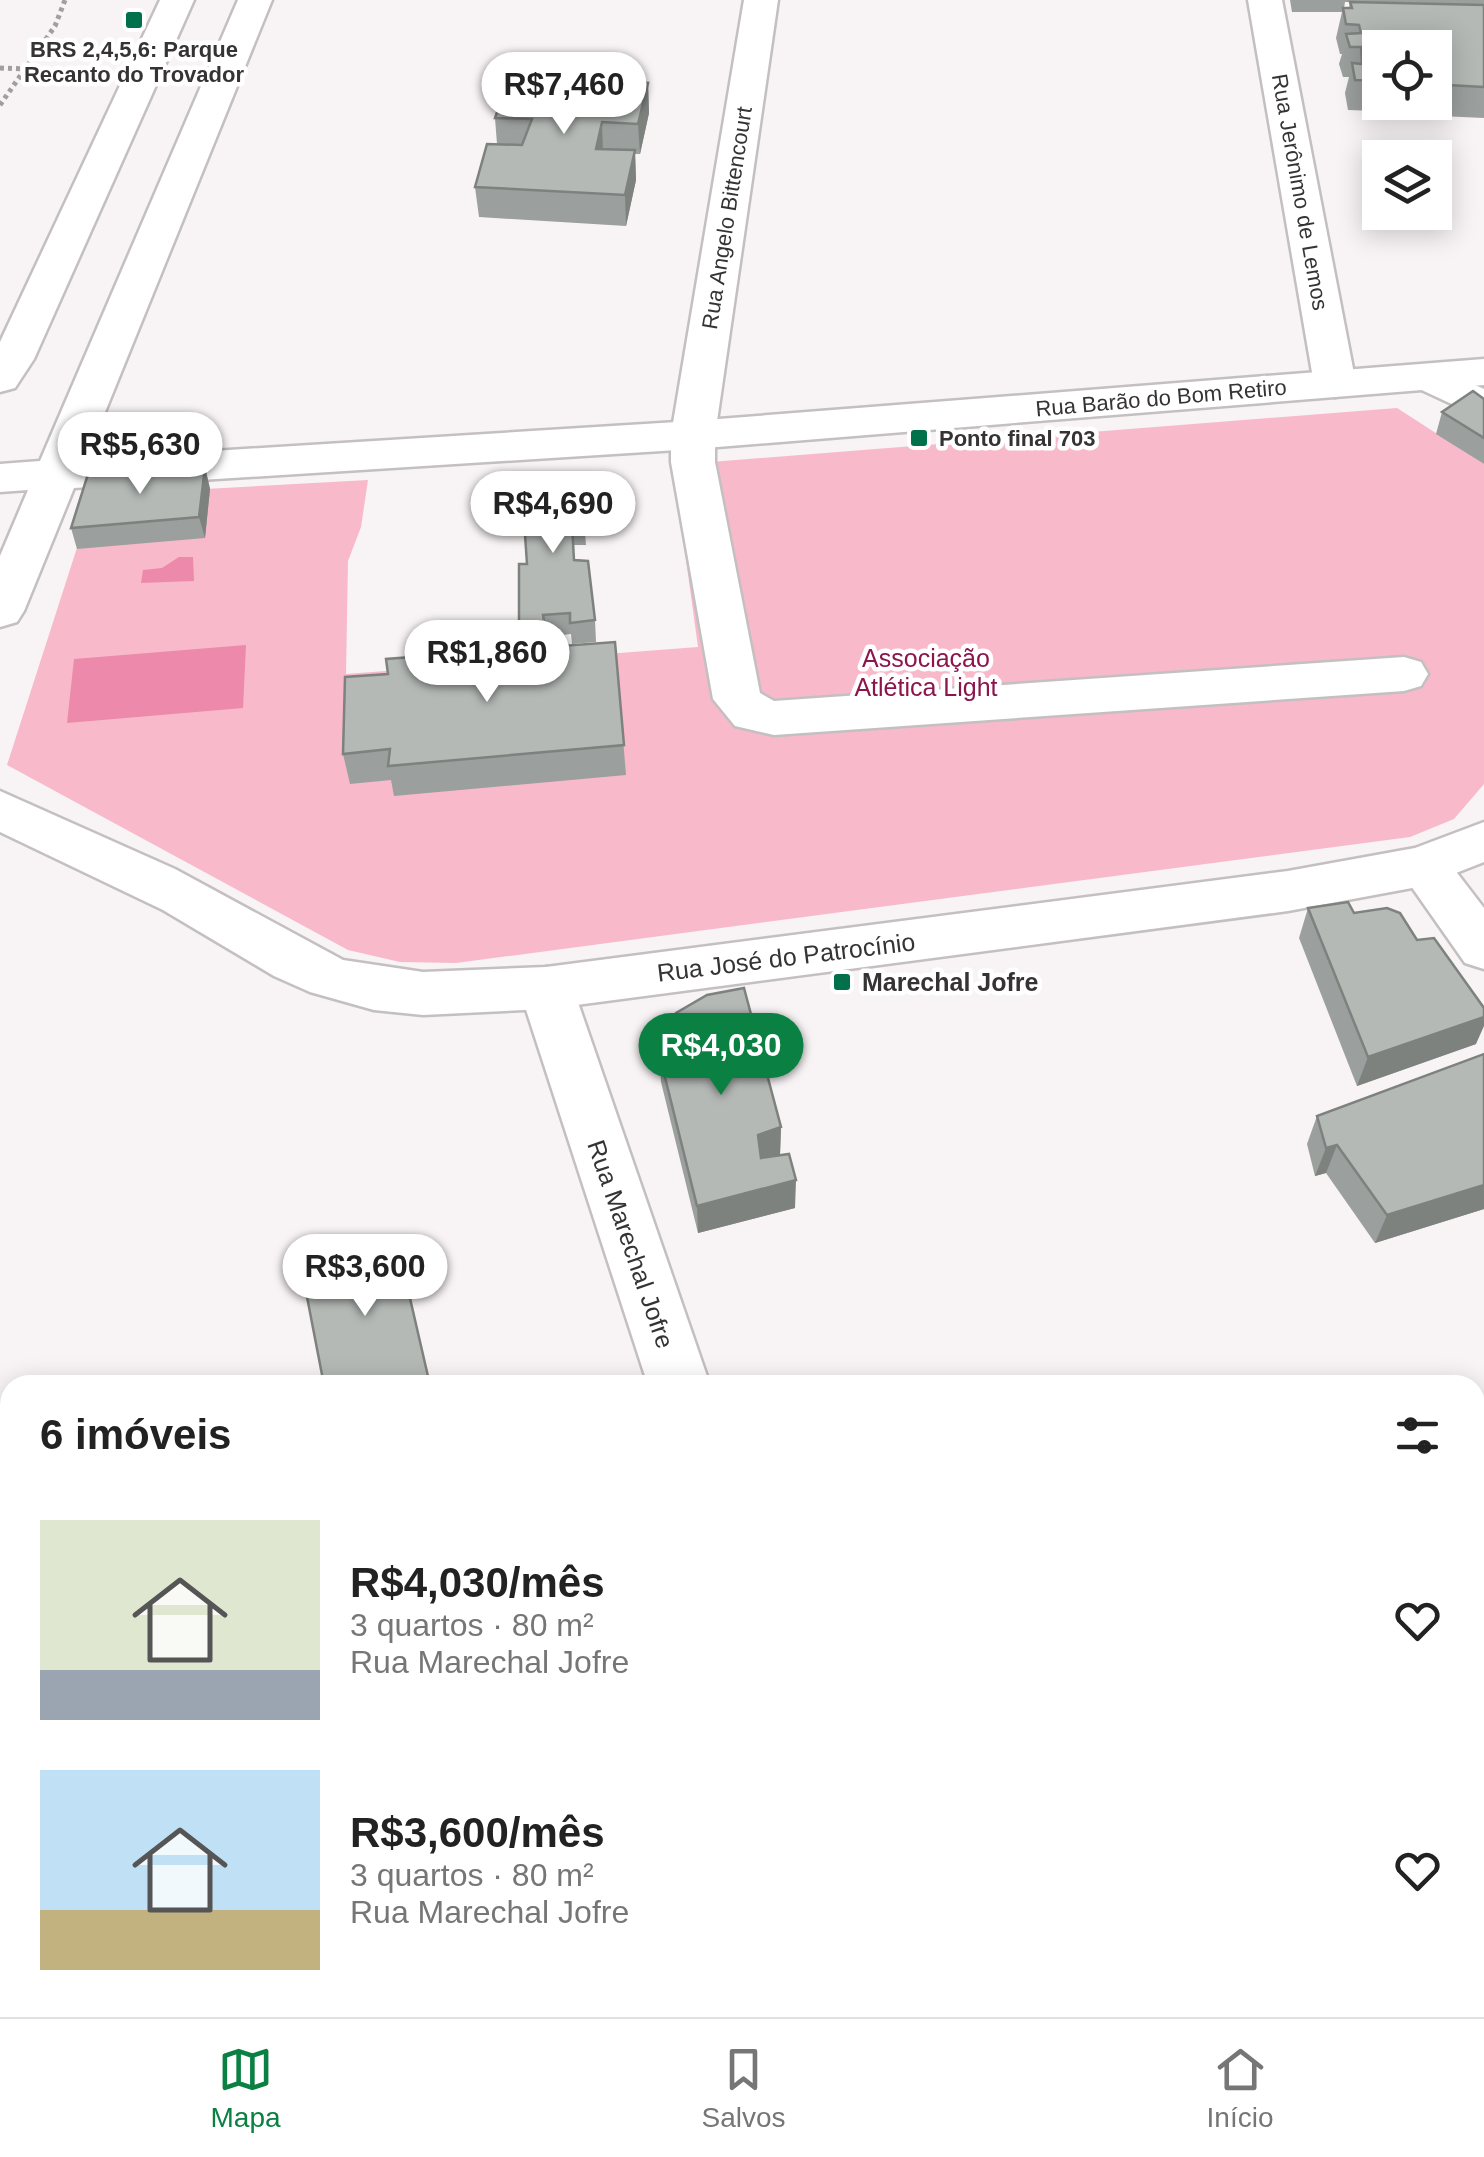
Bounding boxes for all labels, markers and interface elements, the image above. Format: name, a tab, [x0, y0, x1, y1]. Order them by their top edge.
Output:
marker: BRS 2,4,5,6: Parque Recanto do Trovador	[123, 9, 145, 31]
map controls	[1362, 30, 1452, 230]
button: locate	[1362, 30, 1452, 120]
place label: BRS 2,4,5,6: Parque Recanto do Trovador	[24, 37, 244, 87]
pin: R$7,460	[472, 52, 656, 137]
text: R$7,460	[504, 66, 624, 102]
street label: Rua Jerônimo de Lemos	[1267, 72, 1333, 312]
street label: Rua Angelo Bittencourt	[697, 105, 757, 331]
button: layers	[1362, 140, 1452, 230]
street label: Rua Barão do Bom Retiro	[1034, 375, 1288, 421]
pin: R$5,630	[48, 412, 232, 497]
text: R$5,630	[80, 426, 200, 462]
place label: Ponto final 703	[939, 426, 1095, 451]
marker: Ponto final 703	[908, 427, 930, 449]
pin: R$4,690	[461, 471, 645, 556]
text: R$4,690	[493, 485, 613, 521]
pin: R$1,860	[395, 620, 579, 705]
text: R$1,860	[427, 634, 547, 670]
park label: Associação Atlética Light	[854, 644, 998, 701]
street label: Rua José do Patrocínio	[655, 927, 917, 987]
place label: Marechal Jofre	[862, 968, 1039, 996]
marker: Marechal Jofre	[831, 971, 853, 993]
pin: R$4,030	[629, 1013, 813, 1098]
text: R$4,030	[661, 1027, 781, 1063]
street label: Rua Marechal Jofre	[582, 1136, 680, 1352]
pin: R$3,600	[273, 1234, 457, 1319]
text: R$3,600	[305, 1248, 425, 1284]
icon: filters	[1390, 1408, 1445, 1463]
text: 6 imóveis	[40, 1411, 231, 1458]
text: R$4,030/mês	[350, 1559, 605, 1606]
icon: home	[120, 1560, 240, 1680]
icon: heart	[1390, 1593, 1445, 1648]
text: 3 quartos · 80 m²	[350, 1607, 594, 1643]
text: Rua Marechal Jofre	[350, 1644, 629, 1680]
text: R$3,600/mês	[350, 1809, 605, 1856]
icon: home	[120, 1810, 240, 1930]
icon: heart	[1390, 1843, 1445, 1898]
text: 3 quartos · 80 m²	[350, 1857, 594, 1893]
text: Rua Marechal Jofre	[350, 1894, 629, 1930]
tab: Mapa	[210, 2042, 281, 2134]
tab: Salvos	[702, 2042, 786, 2134]
tab: Início	[1207, 2042, 1273, 2134]

